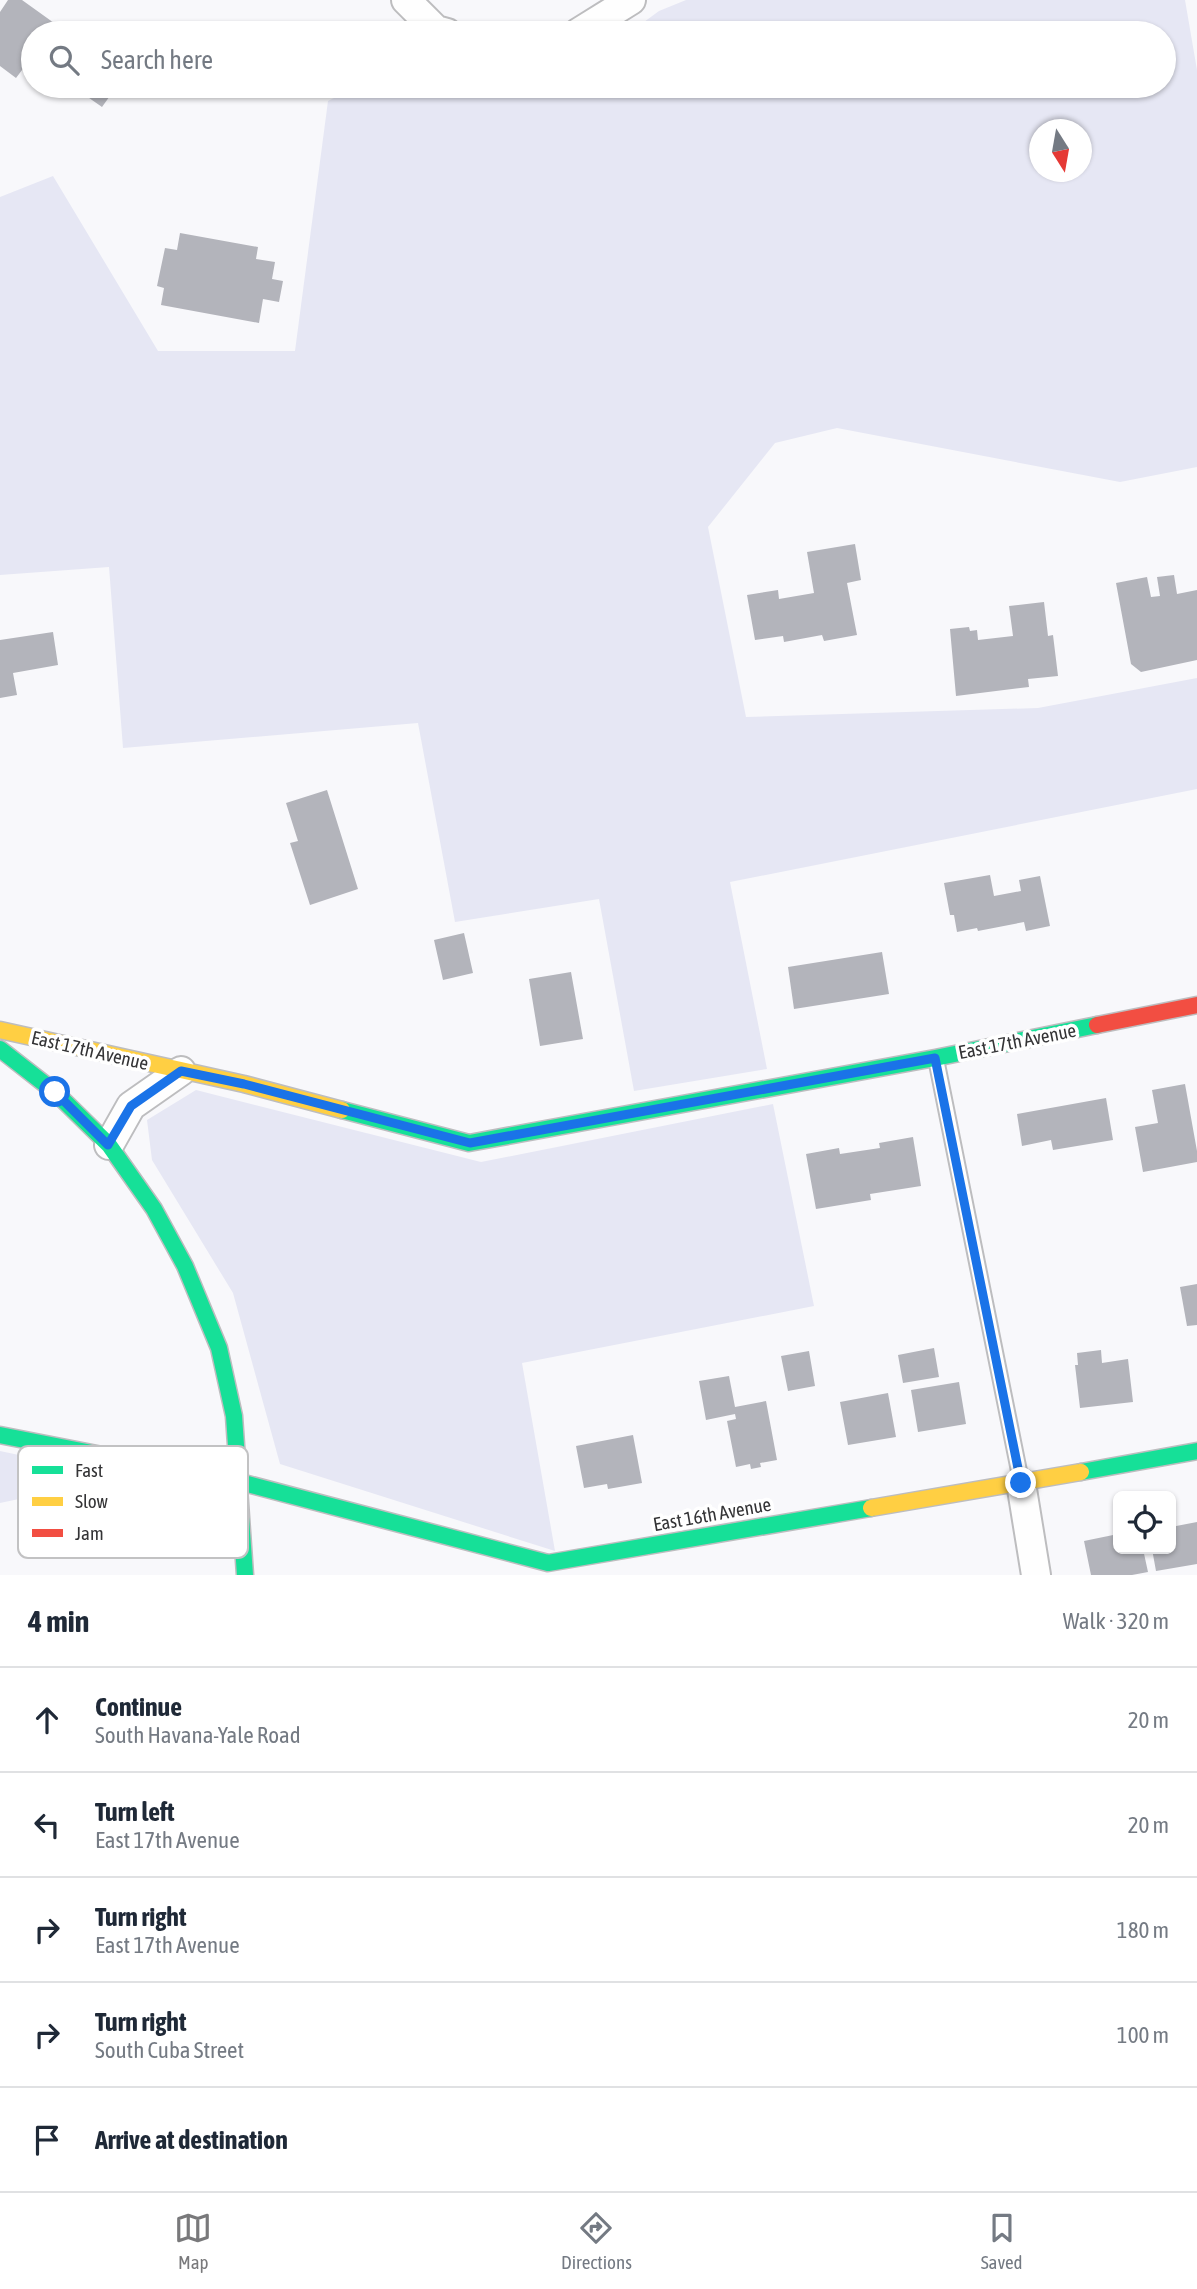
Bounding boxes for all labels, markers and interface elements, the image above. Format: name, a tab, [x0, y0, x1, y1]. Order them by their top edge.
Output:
search box	[21, 21, 1176, 98]
icon: search	[45, 41, 83, 79]
text: Search here	[101, 45, 213, 75]
north arrow	[1029, 119, 1092, 182]
street label: East 17th Avenue	[956, 1019, 1078, 1063]
street label: East 17th Avenue	[29, 1026, 151, 1074]
route start	[39, 1076, 70, 1107]
legend	[18, 1446, 248, 1558]
text: Fast	[75, 1459, 103, 1481]
route end	[1005, 1467, 1036, 1498]
text: Slow	[75, 1490, 109, 1512]
map controls	[1113, 1491, 1176, 1554]
button: locate	[1113, 1491, 1176, 1554]
street label: East 16th Avenue	[651, 1493, 773, 1535]
text: Jam	[75, 1522, 104, 1544]
text: 4 min	[28, 1604, 89, 1638]
text: Walk · 320 m	[1063, 1608, 1169, 1634]
text: Continue	[95, 1692, 182, 1722]
icon: ahead	[28, 1701, 66, 1739]
text: 20 m	[1128, 1707, 1169, 1733]
text: South Havana-Yale Road	[95, 1722, 301, 1748]
text: Turn left	[95, 1797, 175, 1827]
icon: left	[28, 1806, 66, 1844]
text: 20 m	[1128, 1812, 1169, 1838]
text: East 17th Avenue	[95, 1827, 240, 1853]
text: Turn right	[95, 1902, 186, 1932]
icon: right	[28, 1911, 66, 1949]
text: 180 m	[1117, 1917, 1169, 1943]
text: East 17th Avenue	[95, 1932, 240, 1958]
text: Turn right	[95, 2007, 186, 2037]
icon: right	[28, 2016, 66, 2054]
text: 100 m	[1117, 2022, 1169, 2048]
text: South Cuba Street	[95, 2037, 244, 2063]
icon: arrive	[28, 2121, 66, 2159]
text: Arrive at destination	[95, 2125, 288, 2155]
tab: Map	[174, 2209, 212, 2273]
tab: Directions	[561, 2209, 632, 2273]
tab: Saved	[981, 2209, 1023, 2273]

